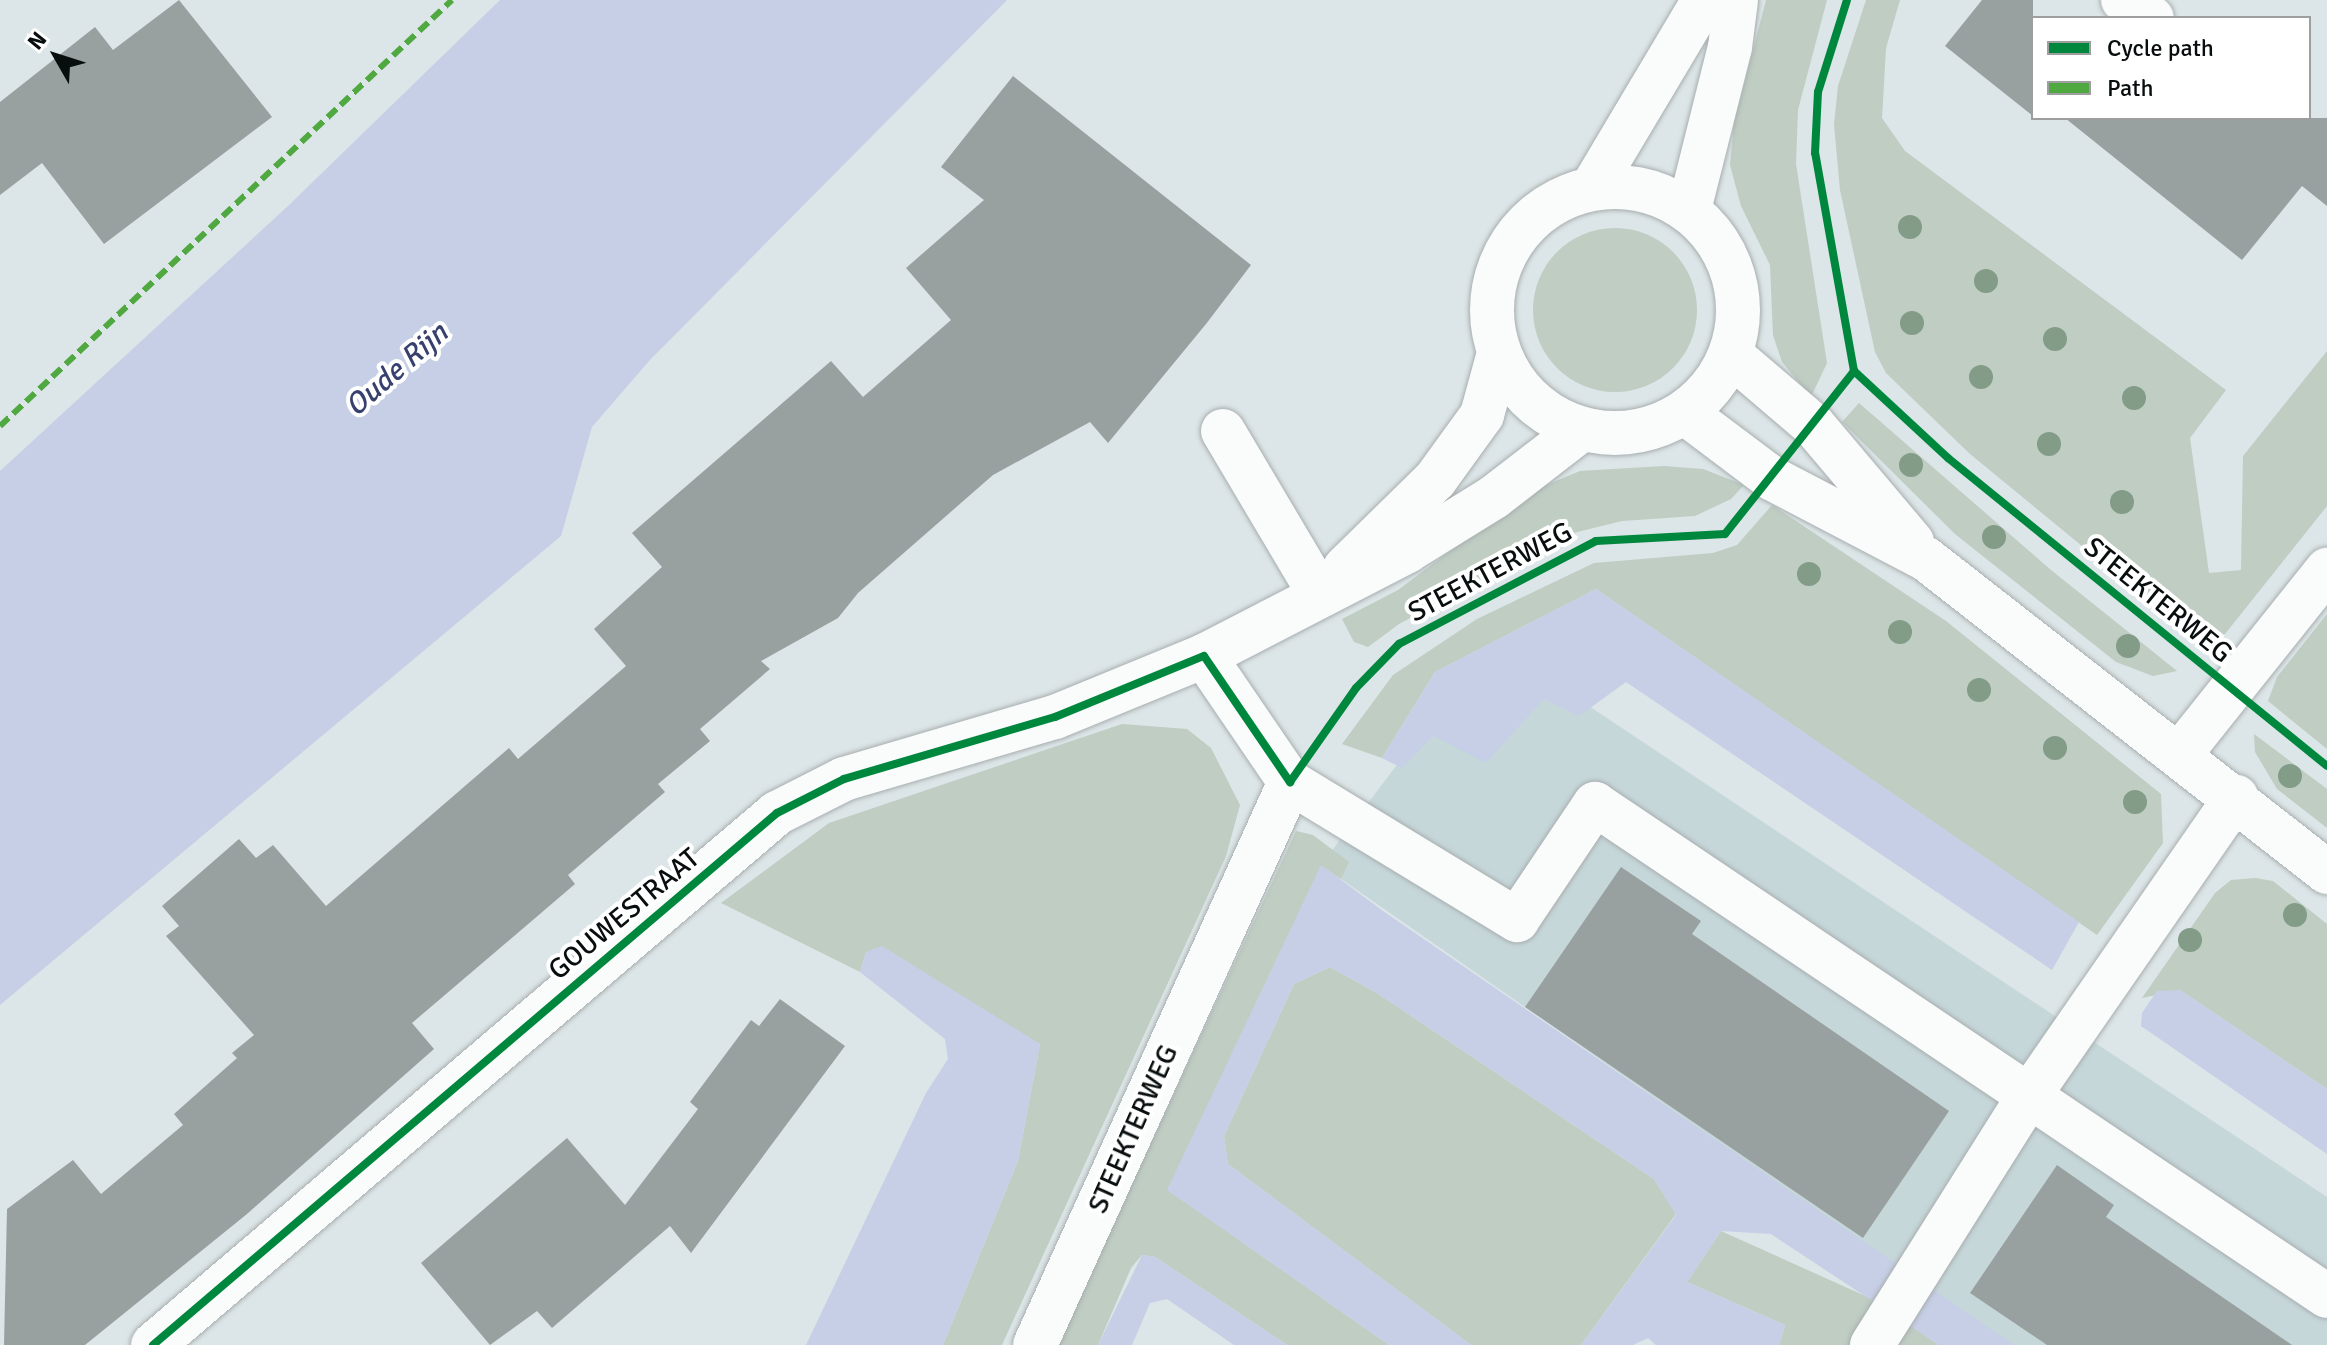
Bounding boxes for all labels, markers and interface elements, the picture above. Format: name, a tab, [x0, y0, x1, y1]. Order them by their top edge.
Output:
north arrow	[16, 16, 96, 96]
legend	[2031, 16, 2311, 120]
text: N	[22, 26, 52, 55]
text: Cycle path	[2107, 33, 2214, 63]
text: Path	[2107, 73, 2153, 103]
water label: Oude Rijn	[338, 316, 456, 424]
street label: STEEKTERWEG	[1402, 515, 1578, 629]
street label: STEEKTERWEG	[2077, 530, 2239, 670]
street label: GOUWESTRAAT	[542, 841, 706, 987]
street label: STEEKTERWEG	[1081, 1040, 1185, 1218]

